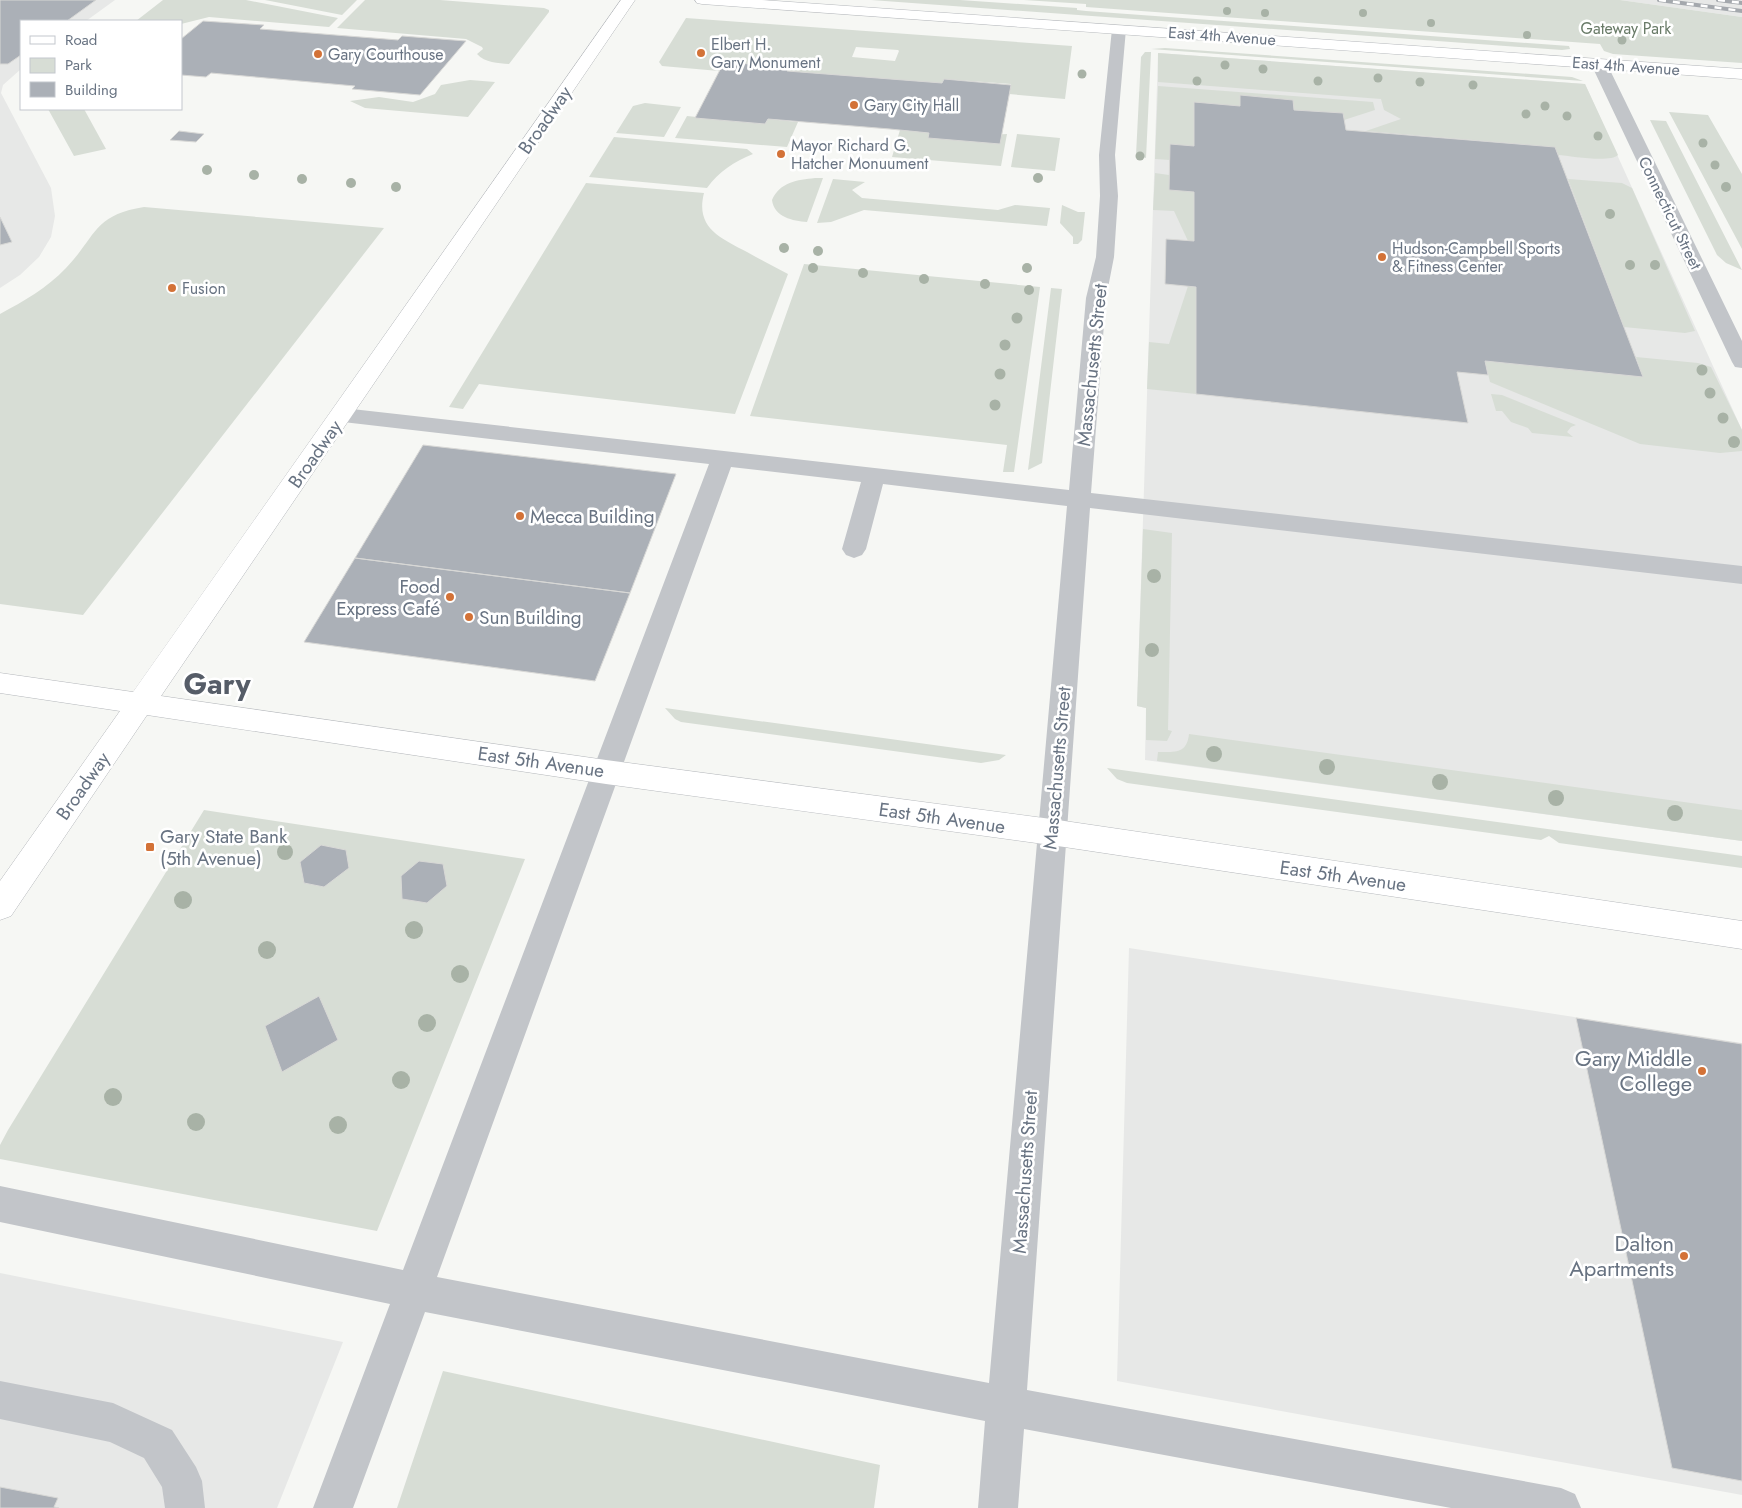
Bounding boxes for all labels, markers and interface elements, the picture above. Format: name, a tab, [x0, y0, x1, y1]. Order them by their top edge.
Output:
park label: Gateway Park	[1581, 17, 1672, 40]
legend	[20, 20, 182, 110]
street label: East 4th Avenue	[1167, 21, 1277, 51]
text: Road	[65, 29, 97, 51]
place label: Elbert H. Gary Monument	[711, 33, 821, 74]
place label: Gary Courthouse	[328, 43, 444, 66]
marker: Elbert H. Gary Monument	[695, 47, 707, 59]
marker: Gary Courthouse	[312, 48, 324, 60]
street label: East 4th Avenue	[1571, 51, 1681, 81]
text: Park	[65, 54, 92, 76]
text: Building	[65, 79, 117, 101]
street label: Broadway	[512, 80, 579, 159]
place label: Gary City Hall	[864, 94, 959, 117]
marker: Gary City Hall	[848, 99, 860, 111]
place label: Mayor Richard G. Hatcher Monuument	[791, 134, 929, 175]
marker: Mayor Richard G. Hatcher Monuument	[775, 148, 787, 160]
street label: Connecticut Street	[1633, 153, 1707, 274]
place label: Hudson-Campbell Sports & Fitness Center	[1392, 237, 1560, 278]
marker: Hudson-Campbell Sports & Fitness Center	[1376, 251, 1388, 263]
place label: Fusion	[182, 277, 226, 300]
marker: Fusion	[166, 282, 178, 294]
street label: Massachusetts Street	[1070, 282, 1114, 448]
street label: Broadway	[282, 414, 349, 493]
place label: Mecca Building	[530, 503, 655, 530]
marker: Mecca Building	[514, 510, 526, 522]
place label: Food Express Café	[336, 573, 440, 622]
marker: Food Express Café	[444, 591, 456, 603]
place label: Sun Building	[479, 604, 582, 631]
marker: Sun Building	[463, 611, 475, 623]
district label: Gary	[183, 663, 251, 705]
street label: Massachusetts Street	[1036, 685, 1078, 851]
street label: East 5th Avenue	[476, 740, 606, 784]
street label: Broadway	[50, 746, 117, 825]
street label: East 5th Avenue	[877, 796, 1007, 840]
place label: Gary State Bank (5th Avenue)	[160, 823, 288, 872]
marker: Gary State Bank (5th Avenue)	[144, 841, 156, 853]
street label: East 5th Avenue	[1278, 854, 1408, 898]
place label: Gary Middle College	[1575, 1042, 1692, 1099]
marker: Gary Middle College	[1696, 1065, 1708, 1077]
street label: Massachusetts Street	[1006, 1089, 1044, 1254]
place label: Dalton Apartments	[1569, 1227, 1674, 1284]
marker: Dalton Apartments	[1678, 1250, 1690, 1262]

